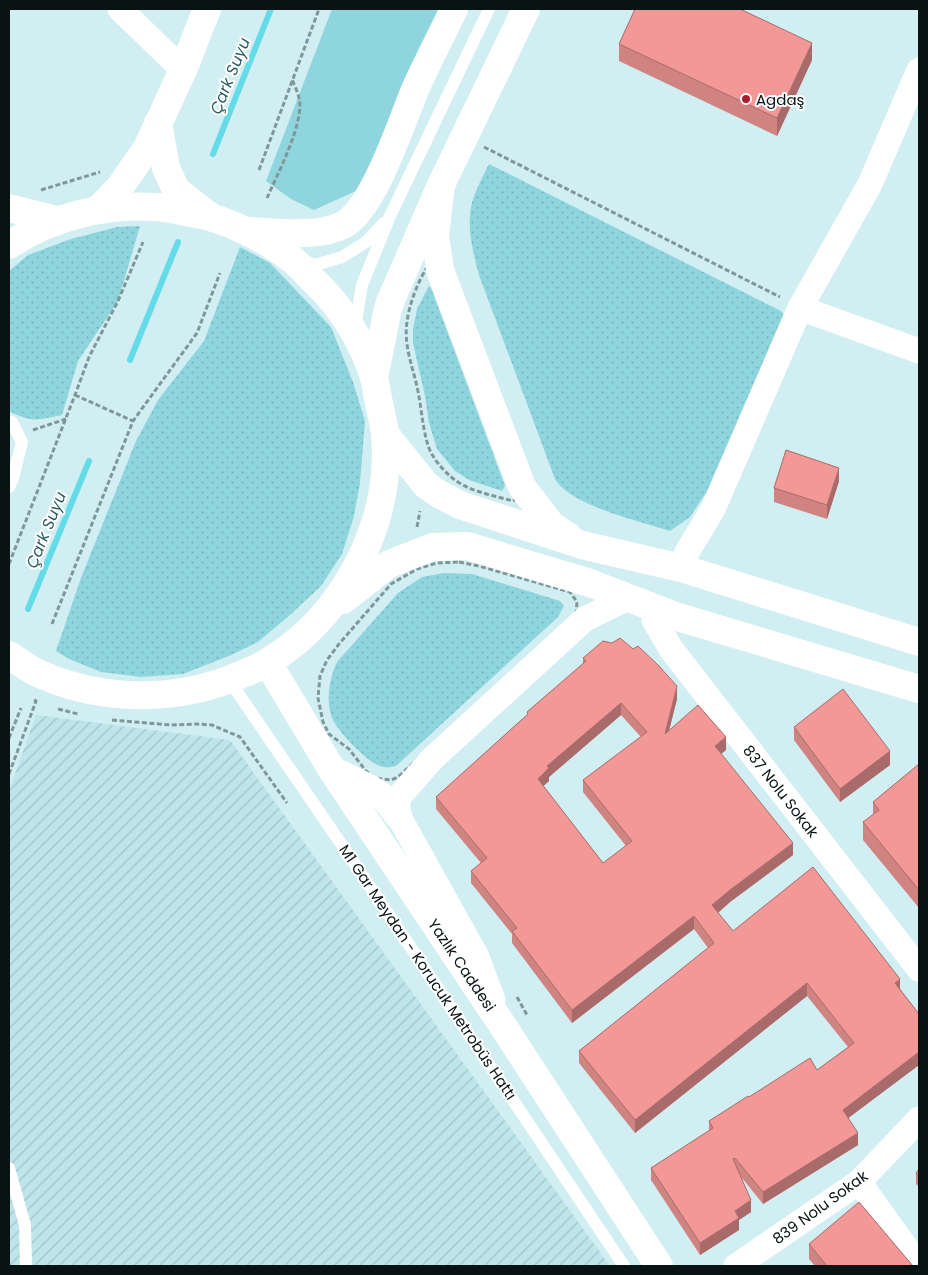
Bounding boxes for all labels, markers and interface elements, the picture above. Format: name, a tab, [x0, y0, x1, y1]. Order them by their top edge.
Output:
water label: Çark Suyu	[204, 34, 256, 118]
place label: Agdaş	[756, 89, 805, 110]
marker: Agdaş	[740, 93, 752, 105]
water label: Çark Suyu	[20, 488, 72, 572]
street label: 837 Nolu Sokak	[738, 740, 824, 842]
street label: M1 Gar Meydan - Korucuk Metrobüs Hattı	[334, 840, 522, 1104]
street label: Yazlık Caddesi	[423, 915, 501, 1015]
street label: 839 Nolu Sokak	[768, 1165, 872, 1249]

